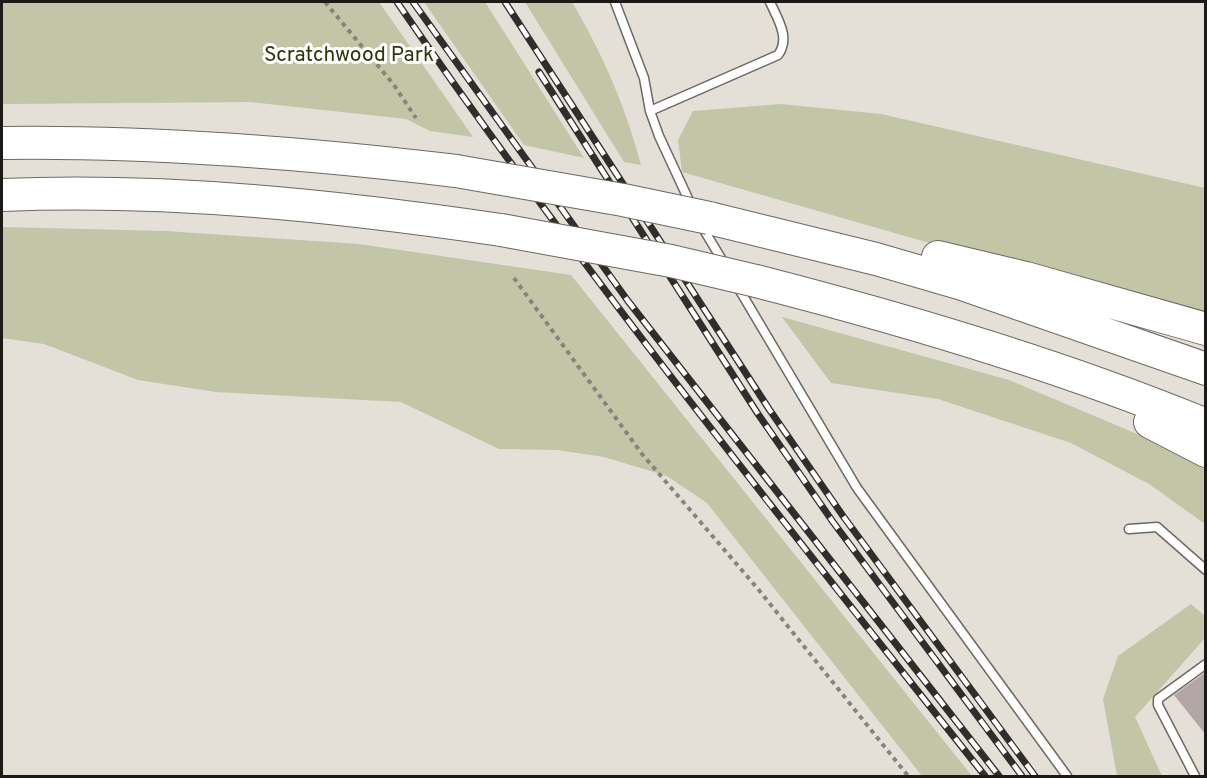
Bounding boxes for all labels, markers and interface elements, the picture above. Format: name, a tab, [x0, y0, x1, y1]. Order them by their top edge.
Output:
park label: Scratchwood Park	[264, 44, 434, 70]

